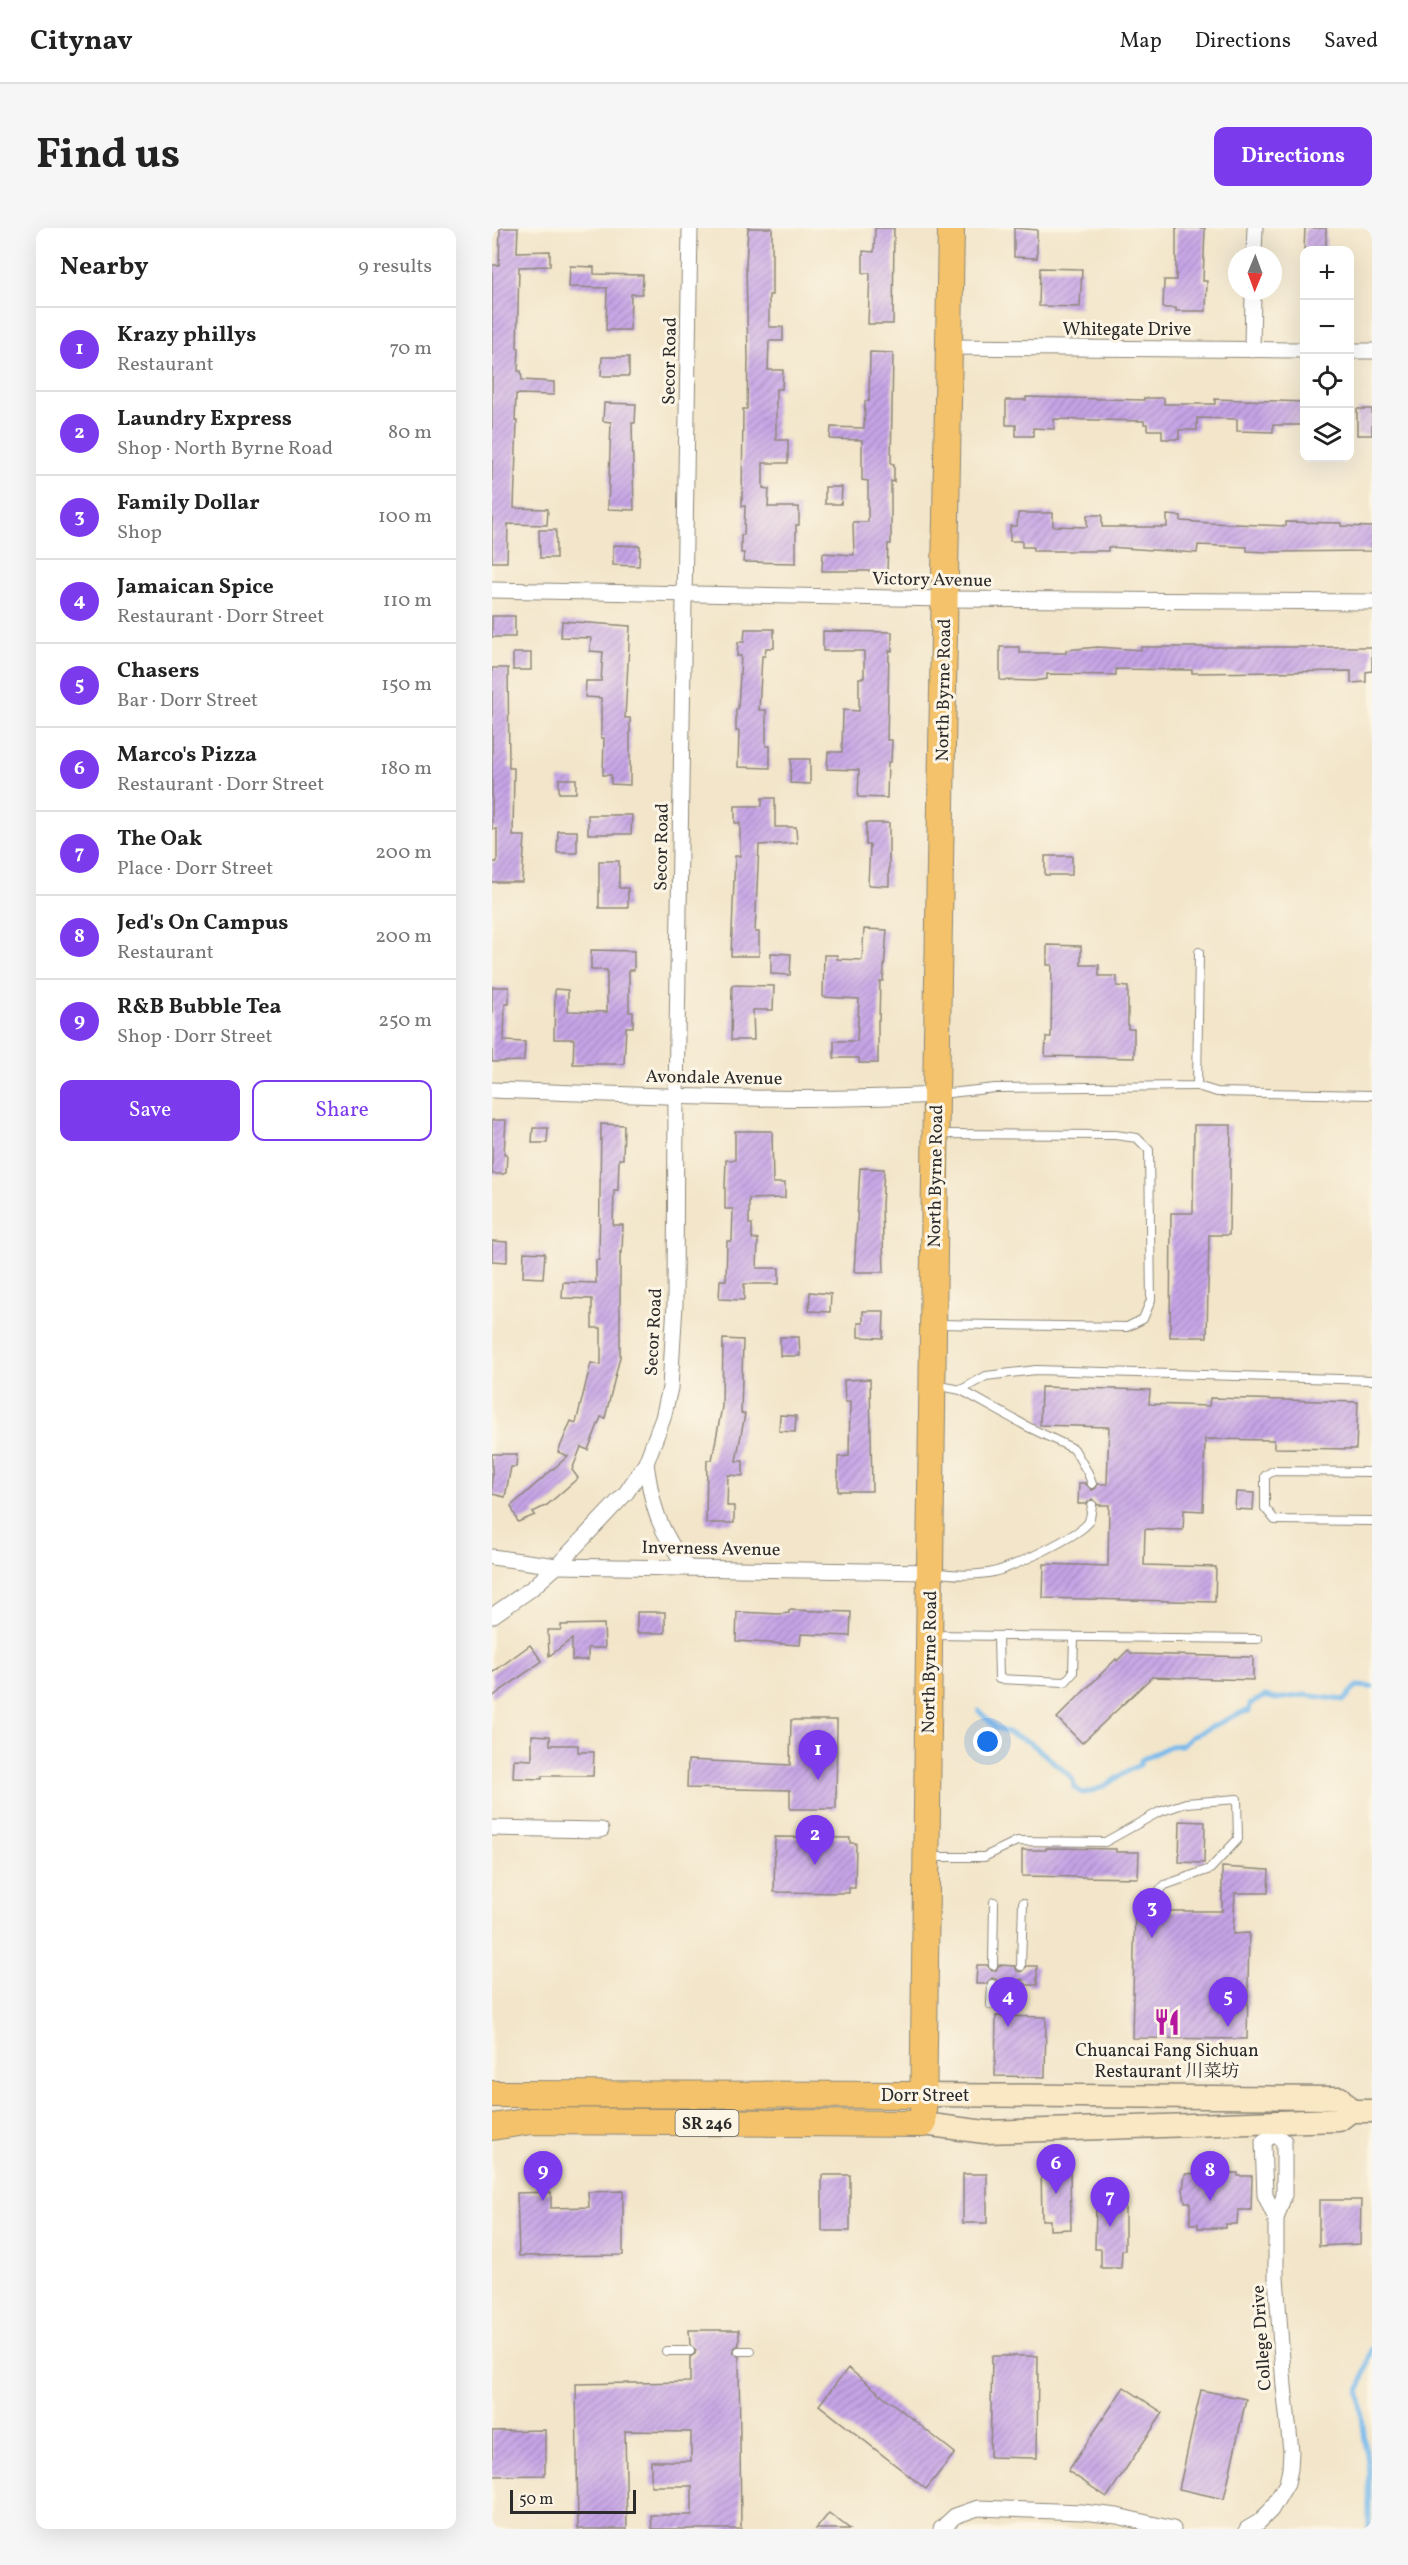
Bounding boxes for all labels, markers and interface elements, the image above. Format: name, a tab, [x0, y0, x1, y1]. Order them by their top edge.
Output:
text: Citynav	[30, 22, 133, 61]
text: Map	[1120, 27, 1162, 56]
text: Directions	[1195, 27, 1291, 56]
text: Saved	[1324, 27, 1378, 56]
text: Find us	[36, 127, 180, 186]
button: Directions	[1214, 127, 1372, 186]
north arrow	[1228, 246, 1282, 300]
map controls	[1300, 246, 1354, 462]
button: +	[1300, 246, 1354, 300]
text: Nearby	[60, 249, 149, 285]
text: 9 results	[358, 253, 432, 281]
button: −	[1300, 300, 1354, 354]
street label: Secor Road	[657, 317, 684, 405]
street label: Whitegate Drive	[1063, 318, 1191, 343]
text: Krazy phillys	[117, 320, 256, 351]
text: 1	[75, 335, 84, 363]
text: 70 m	[389, 335, 432, 363]
text: Restaurant	[117, 351, 214, 379]
button: locate	[1300, 354, 1354, 408]
text: Laundry Express	[117, 404, 292, 435]
button: layers	[1300, 408, 1354, 462]
text: 2	[74, 419, 85, 447]
text: 80 m	[388, 419, 432, 447]
text: Shop · North Byrne Road	[117, 435, 333, 463]
text: Family Dollar	[117, 488, 260, 519]
text: 3	[74, 503, 85, 531]
text: 100 m	[378, 503, 432, 531]
text: Shop	[117, 519, 162, 547]
street label: Victory Avenue	[872, 567, 992, 594]
text: Jamaican Spice	[117, 572, 274, 603]
text: 4	[73, 587, 86, 615]
text: 110 m	[383, 587, 432, 615]
text: Restaurant · Dorr Street	[117, 603, 324, 631]
street label: North Byrne Road	[931, 618, 958, 762]
text: Chasers	[117, 656, 200, 687]
text: 5	[75, 671, 84, 699]
text: 150 m	[381, 671, 432, 699]
text: Bar · Dorr Street	[117, 687, 258, 715]
text: Marco's Pizza	[117, 740, 257, 771]
text: 6	[74, 755, 85, 783]
text: 180 m	[380, 755, 432, 783]
text: Restaurant · Dorr Street	[117, 771, 324, 799]
street label: Secor Road	[649, 803, 676, 891]
text: The Oak	[117, 824, 202, 855]
text: 7	[75, 839, 84, 867]
text: 200 m	[375, 839, 432, 867]
text: Place · Dorr Street	[117, 855, 273, 883]
text: Jed's On Campus	[117, 908, 288, 939]
text: 8	[74, 923, 85, 951]
text: 200 m	[375, 923, 432, 951]
text: Restaurant	[117, 939, 214, 967]
text: R&B Bubble Tea	[117, 992, 282, 1023]
text: 9	[74, 1007, 85, 1035]
text: 250 m	[378, 1007, 432, 1035]
text: Shop · Dorr Street	[117, 1023, 272, 1051]
street label: Avondale Avenue	[645, 1065, 783, 1092]
button: Save	[60, 1080, 240, 1141]
button: Share	[252, 1080, 432, 1141]
street label: North Byrne Road	[923, 1104, 950, 1248]
street label: Secor Road	[640, 1288, 669, 1377]
street label: Inverness Avenue	[641, 1536, 781, 1563]
street label: North Byrne Road	[917, 1590, 944, 1734]
your location	[973, 1727, 1002, 1756]
pin: 1	[798, 1730, 838, 1780]
pin: 2	[796, 1816, 834, 1865]
pin: 3	[1132, 1888, 1172, 1938]
pin: 4	[988, 1978, 1028, 2027]
pin: 5	[1208, 1978, 1248, 2027]
restaurant icon: Chuancai Fang Sichuan Restaurant 川菜坊	[1152, 2007, 1182, 2037]
place label: Chuancai Fang Sichuan Restaurant 川菜坊	[1075, 2039, 1259, 2085]
street label: Dorr Street	[881, 2084, 969, 2109]
road number: SR 246	[676, 2110, 738, 2136]
pin: 6	[1036, 2144, 1076, 2194]
pin: 9	[524, 2152, 562, 2201]
pin: 8	[1190, 2152, 1230, 2201]
pin: 7	[1090, 2178, 1130, 2227]
street label: College Drive	[1246, 2284, 1279, 2392]
scale bar	[510, 2487, 636, 2514]
text: 50 m	[519, 2489, 553, 2511]

